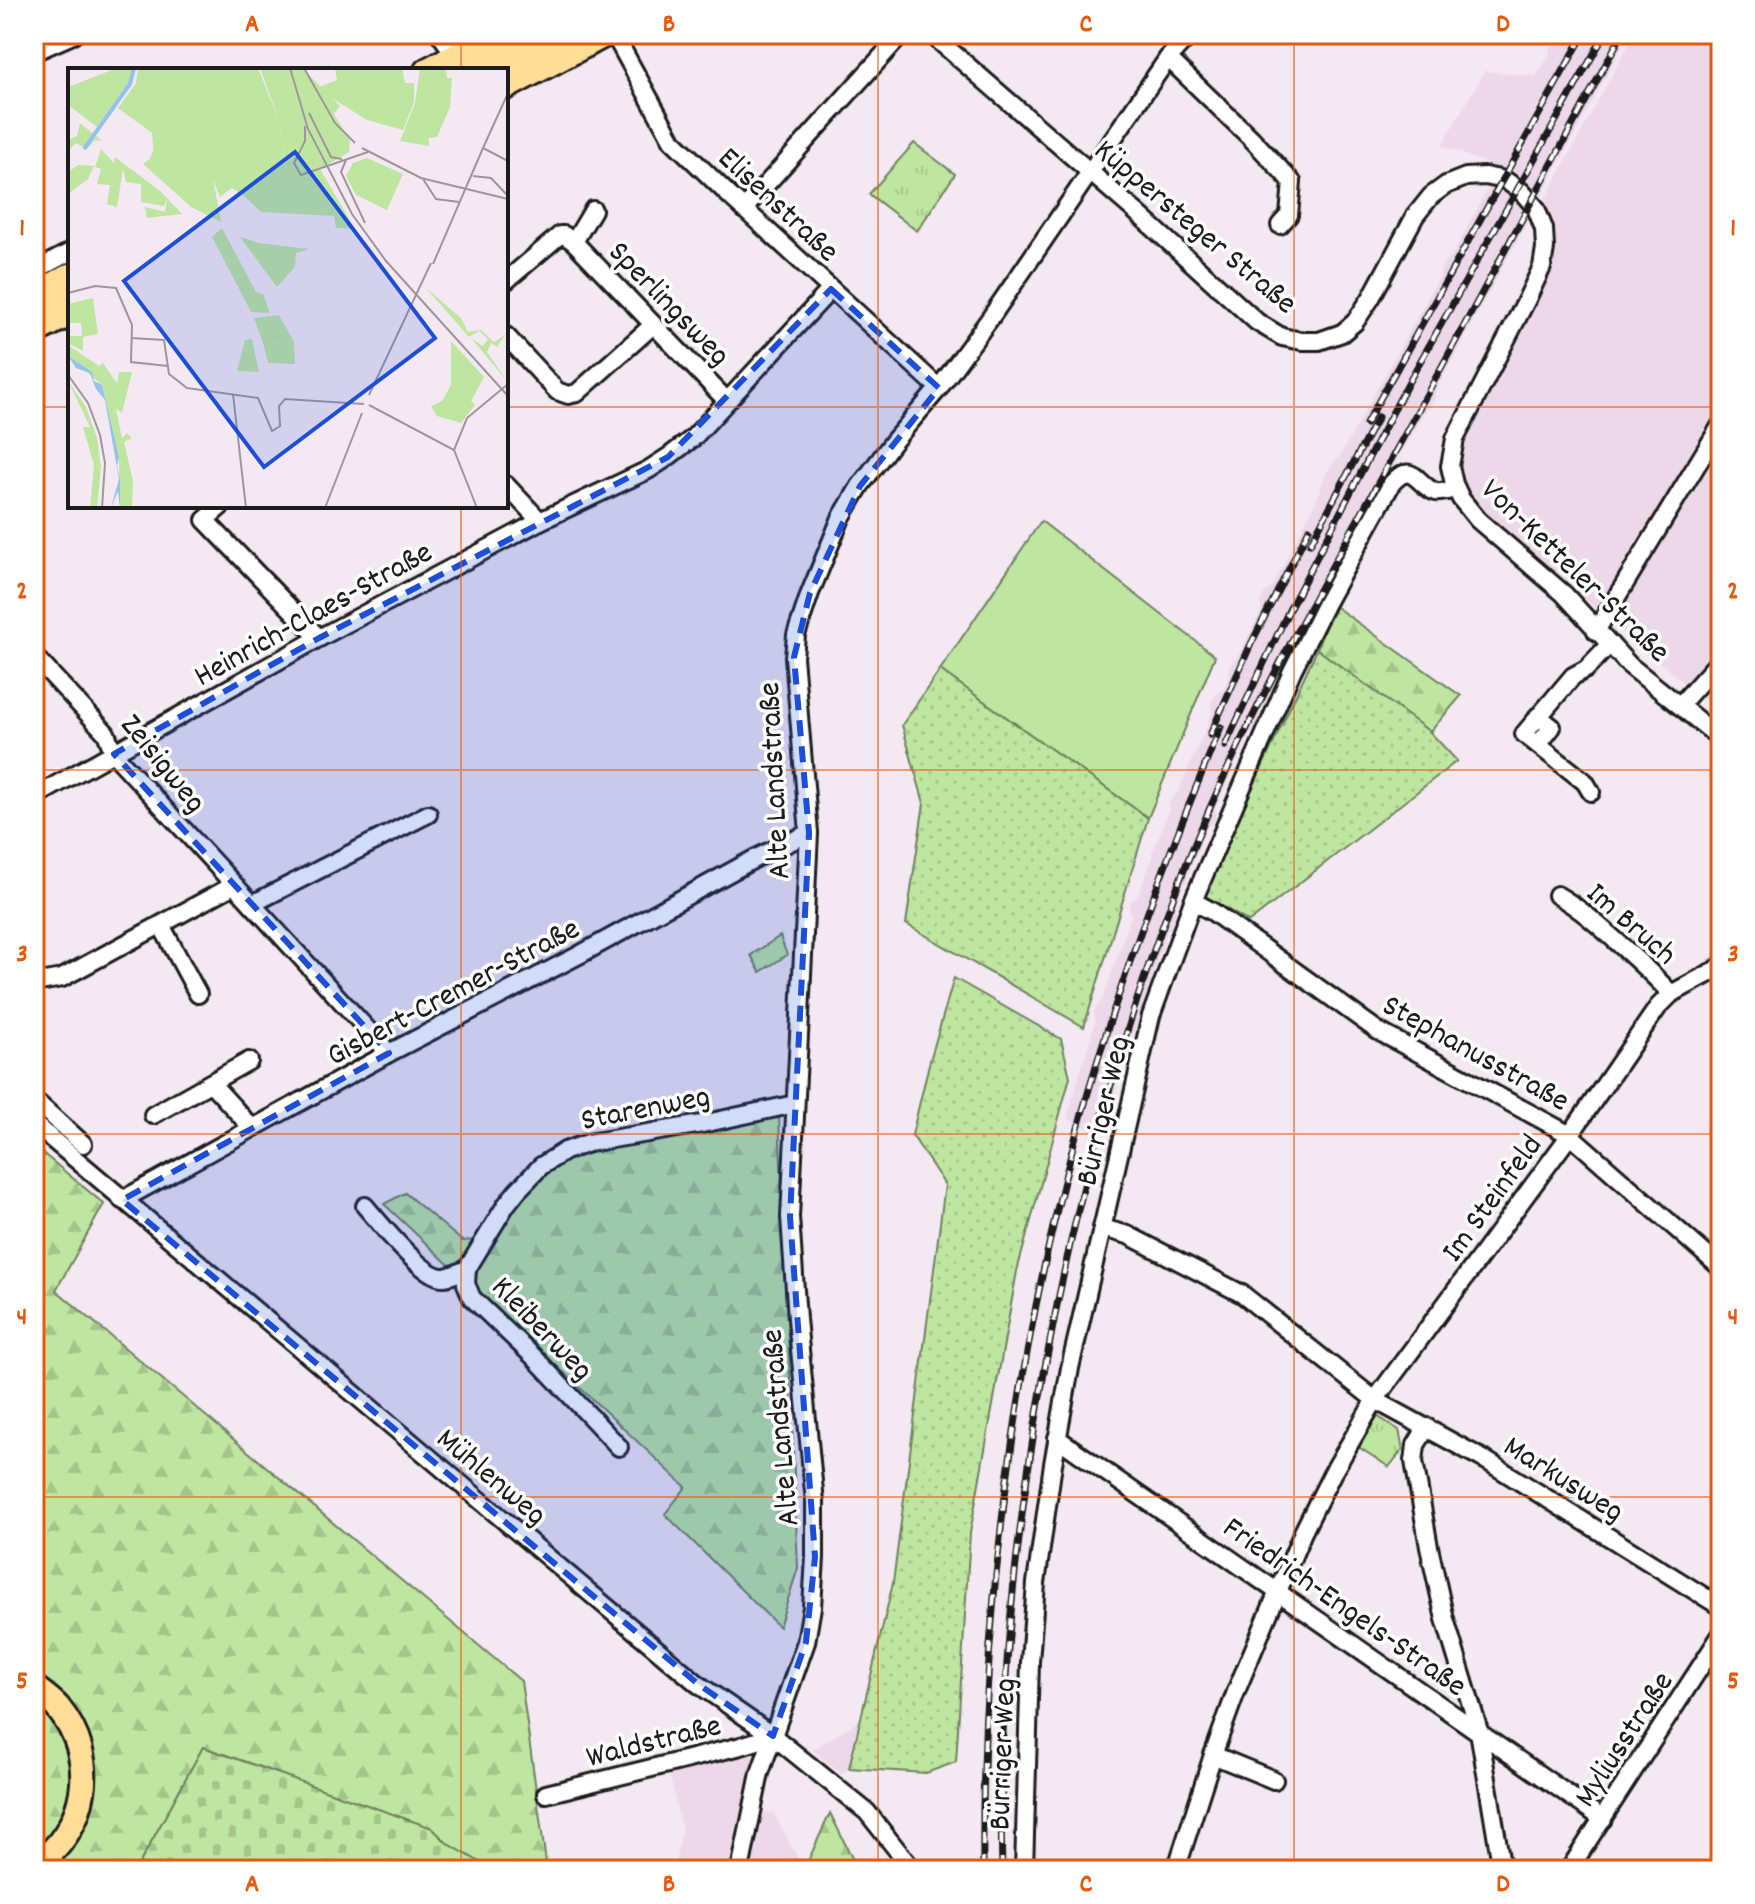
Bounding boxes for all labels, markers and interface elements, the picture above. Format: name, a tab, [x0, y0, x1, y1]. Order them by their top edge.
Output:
text: A	[245, 7, 259, 44]
text: B	[663, 7, 675, 44]
text: C	[1080, 7, 1093, 44]
text: D	[1496, 7, 1510, 44]
inset map	[68, 68, 508, 508]
street label: Küppersteger Straße	[1082, 130, 1305, 328]
street label: Elisenstraße	[705, 138, 848, 275]
text: 1	[19, 211, 25, 248]
text: 1	[1730, 211, 1736, 248]
street label: Sperlingsweg	[596, 232, 739, 379]
street label: Von-Ketteler-Straße	[1468, 470, 1679, 675]
street label: Heinrich-Claes-Straße	[187, 532, 442, 701]
text: 2	[16, 574, 28, 611]
text: 2	[1727, 574, 1739, 611]
street label: Alte Landstraße	[749, 681, 805, 881]
street label: Zeisigweg	[107, 706, 216, 825]
street label: Im Bruch	[1574, 873, 1685, 978]
street label: Gisbert-Cremer-Straße	[320, 908, 589, 1081]
text: 3	[16, 937, 28, 974]
text: 3	[1727, 937, 1739, 974]
street label: Stephanusstraße	[1373, 985, 1577, 1126]
street label: Bürriger Weg	[1066, 1032, 1145, 1191]
street label: Starenweg	[578, 1076, 714, 1146]
street label: Im Steinfeld	[1432, 1127, 1556, 1273]
street label: Kleiberweg	[478, 1267, 602, 1394]
text: 4	[17, 1300, 27, 1337]
text: 4	[1728, 1300, 1738, 1337]
street label: Alte Landstraße	[751, 1327, 815, 1528]
street label: Mühlenweg	[424, 1419, 555, 1539]
street label: Markusweg	[1493, 1426, 1632, 1536]
street label: Friedrich-Engels-Straße	[1212, 1507, 1475, 1711]
text: 5	[16, 1664, 28, 1701]
street label: Myliusstraße	[1565, 1664, 1687, 1818]
text: 5	[1727, 1664, 1739, 1701]
street label: Bürriger Weg	[979, 1677, 1031, 1831]
street label: Waldstraße	[582, 1705, 726, 1783]
text: A	[245, 1867, 259, 1904]
text: B	[663, 1867, 675, 1904]
text: C	[1080, 1867, 1093, 1904]
text: D	[1496, 1867, 1510, 1904]

